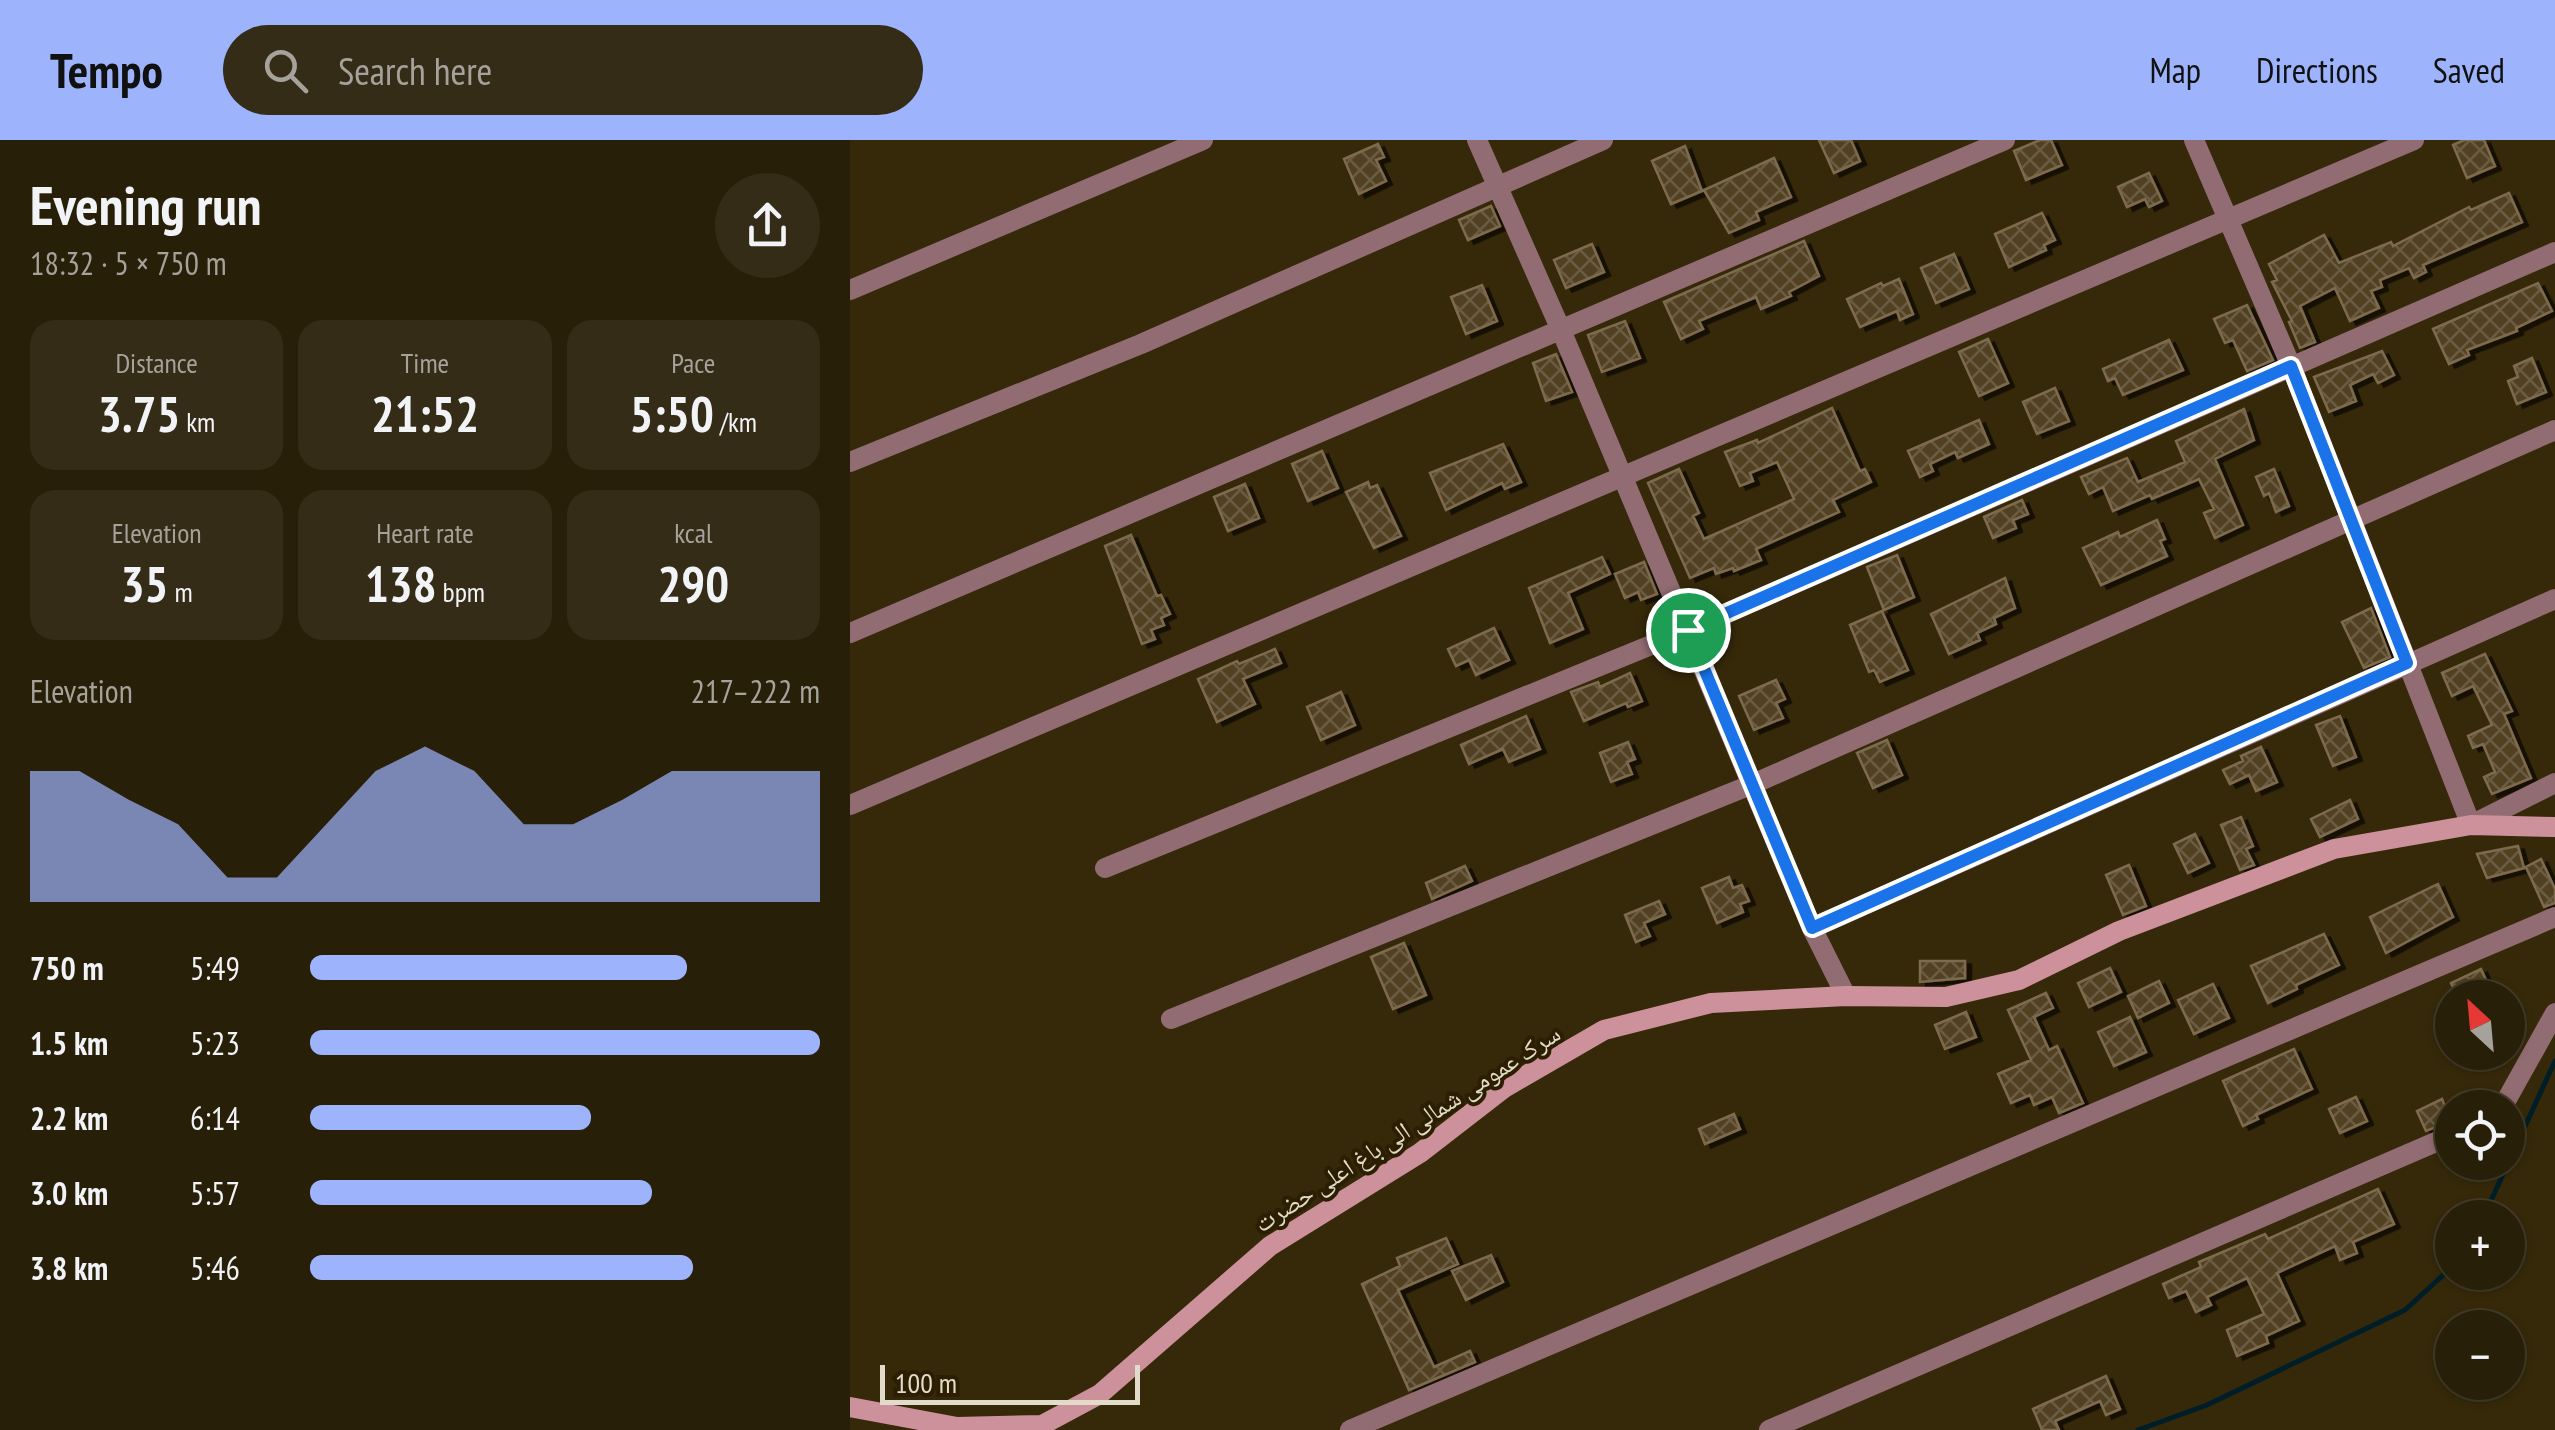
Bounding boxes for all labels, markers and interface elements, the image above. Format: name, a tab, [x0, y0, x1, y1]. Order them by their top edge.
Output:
search box	[223, 25, 923, 115]
text: Tempo	[50, 39, 163, 101]
icon: search	[258, 43, 313, 98]
text: Search here	[338, 46, 492, 95]
text: Map	[2150, 47, 2201, 93]
text: Directions	[2256, 47, 2378, 93]
text: Saved	[2433, 47, 2505, 93]
text: Evening run	[30, 169, 262, 240]
button: share	[715, 173, 820, 278]
text: 18:32 · 5 × 750 m	[30, 242, 227, 284]
text: Distance	[115, 344, 198, 381]
text: Time	[401, 344, 449, 381]
text: Pace	[671, 344, 715, 381]
text: 3.75	[98, 381, 180, 446]
text: 21:52	[371, 381, 479, 446]
text: 5:50	[630, 381, 714, 446]
text: km	[180, 403, 215, 440]
text: /km	[714, 403, 757, 440]
text: Elevation	[112, 514, 202, 551]
text: Heart rate	[376, 514, 474, 551]
text: kcal	[674, 514, 712, 551]
text: 35	[121, 551, 168, 616]
text: 138	[365, 551, 437, 616]
text: 290	[657, 551, 729, 616]
text: m	[168, 573, 193, 610]
text: bpm	[437, 573, 485, 610]
pin	[1646, 588, 1731, 673]
icon: arrive	[1661, 603, 1716, 658]
text: Elevation	[30, 670, 133, 712]
text: 217–222 m	[691, 670, 820, 712]
text: 750 m	[30, 947, 104, 989]
text: 5:49	[190, 947, 240, 989]
north arrow	[2435, 980, 2525, 1070]
map controls	[2435, 980, 2525, 1400]
street label: سرک عمومی شمالی الی باغ اعلی حضرت	[1248, 1017, 1566, 1239]
text: 1.5 km	[30, 1022, 108, 1064]
text: 5:23	[190, 1022, 240, 1064]
button: locate	[2435, 1090, 2525, 1180]
text: 2.2 km	[30, 1097, 108, 1139]
text: 6:14	[190, 1097, 240, 1139]
text: 3.0 km	[30, 1172, 108, 1214]
text: 5:57	[190, 1172, 240, 1214]
button: +	[2435, 1200, 2525, 1290]
text: 3.8 km	[30, 1247, 108, 1289]
text: 5:46	[190, 1247, 240, 1289]
button: −	[2435, 1310, 2525, 1400]
scale bar	[880, 1360, 1140, 1404]
text: 100 m	[895, 1364, 957, 1401]

